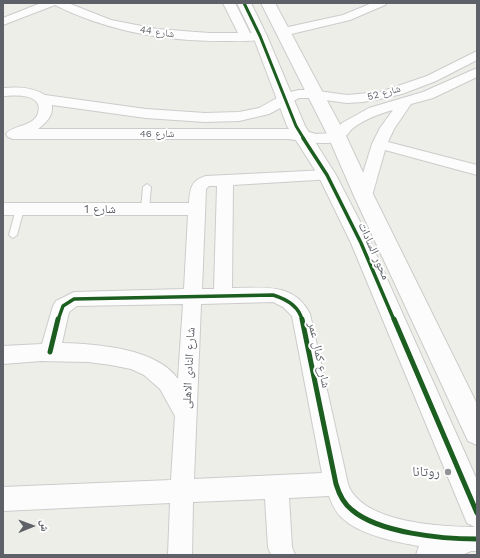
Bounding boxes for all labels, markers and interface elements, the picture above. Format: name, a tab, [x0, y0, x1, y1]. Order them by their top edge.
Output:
street label: شارع 44	[139, 24, 175, 40]
street label: شارع 52	[366, 83, 402, 103]
street label: شارع 46	[140, 128, 174, 140]
street label: شارع 1	[84, 202, 116, 216]
street label: محور السادات	[355, 220, 393, 282]
street label: شارع كمال عمر	[305, 321, 333, 389]
street label: شارع النادى الاهلى	[180, 327, 198, 409]
place label: روتانا	[412, 464, 440, 480]
marker: روتانا	[443, 467, 453, 477]
north arrow	[12, 506, 52, 546]
text: ش	[38, 520, 51, 532]

